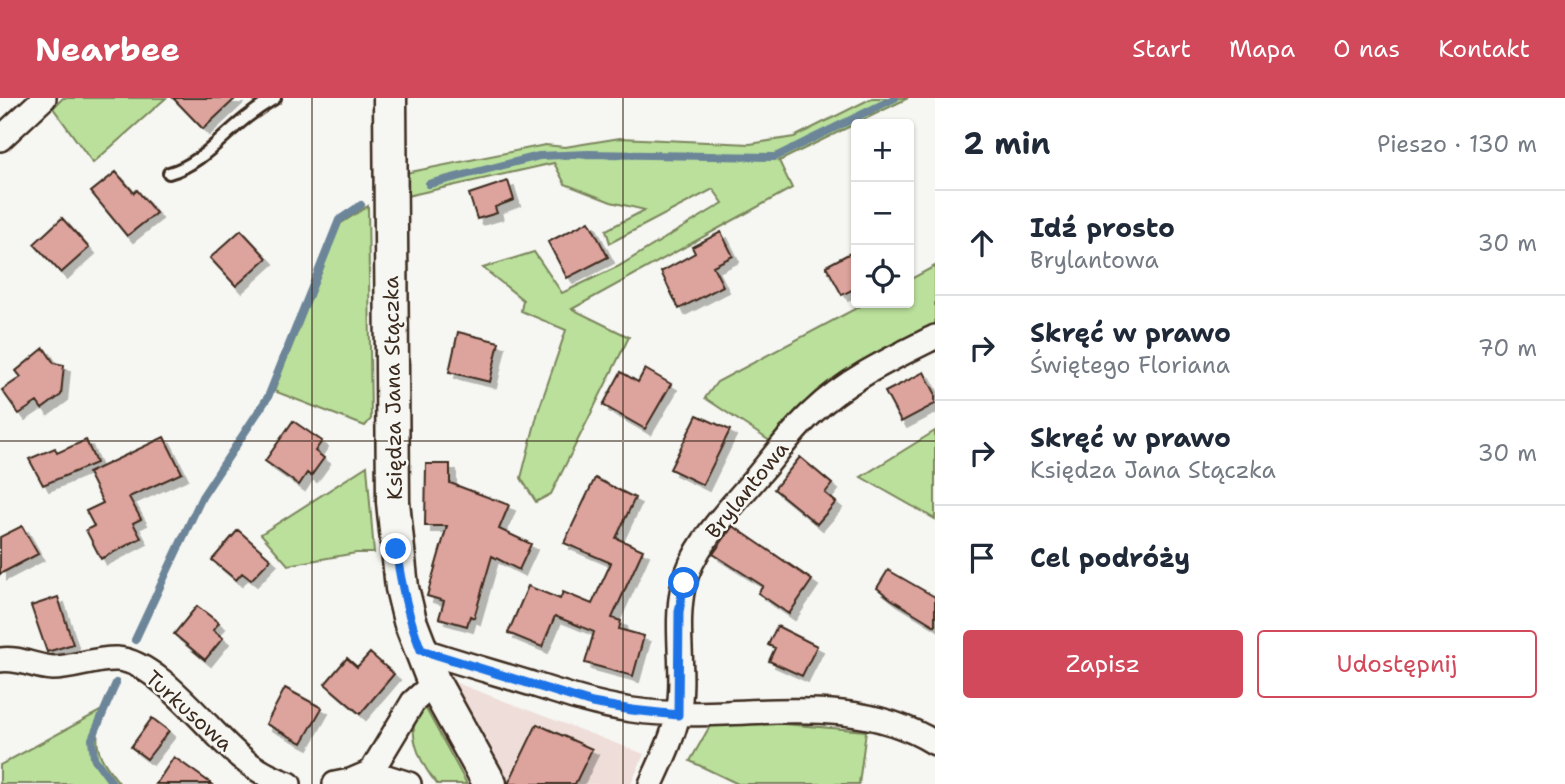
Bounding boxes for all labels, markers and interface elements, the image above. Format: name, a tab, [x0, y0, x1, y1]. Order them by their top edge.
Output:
text: Nearbee	[35, 27, 180, 72]
text: Start	[1132, 33, 1191, 65]
text: Mapa	[1229, 33, 1295, 65]
text: O nas	[1333, 33, 1400, 65]
text: Kontakt	[1438, 33, 1530, 65]
map controls	[851, 119, 914, 308]
button: +	[851, 119, 914, 182]
text: 2 min	[963, 123, 1050, 164]
text: Pieszo · 130 m	[1377, 129, 1537, 159]
button: −	[851, 182, 914, 245]
text: Idź prosto	[1030, 210, 1175, 245]
icon: ahead	[963, 224, 1001, 262]
text: 30 m	[1478, 228, 1537, 258]
button: locate	[851, 245, 914, 308]
text: Brylantowa	[1030, 245, 1159, 275]
street label: Księdza Jana Stączka	[377, 276, 409, 500]
text: Skręć w prawo	[1030, 315, 1231, 350]
icon: right	[963, 329, 1001, 367]
text: 70 m	[1478, 333, 1537, 363]
text: Świętego Floriana	[1030, 350, 1230, 380]
text: Skręć w prawo	[1030, 420, 1231, 455]
icon: right	[963, 434, 1001, 472]
street label: Brylantowa	[699, 436, 795, 544]
text: 30 m	[1478, 438, 1537, 468]
text: Księdza Jana Stączka	[1030, 455, 1276, 485]
route end	[380, 533, 411, 564]
icon: arrive	[963, 539, 1001, 577]
text: Cel podróży	[1030, 540, 1190, 575]
route start	[668, 567, 699, 598]
button: Zapisz	[963, 630, 1243, 698]
button: Udostępnij	[1257, 630, 1537, 698]
street label: Turkusowa	[139, 664, 239, 758]

